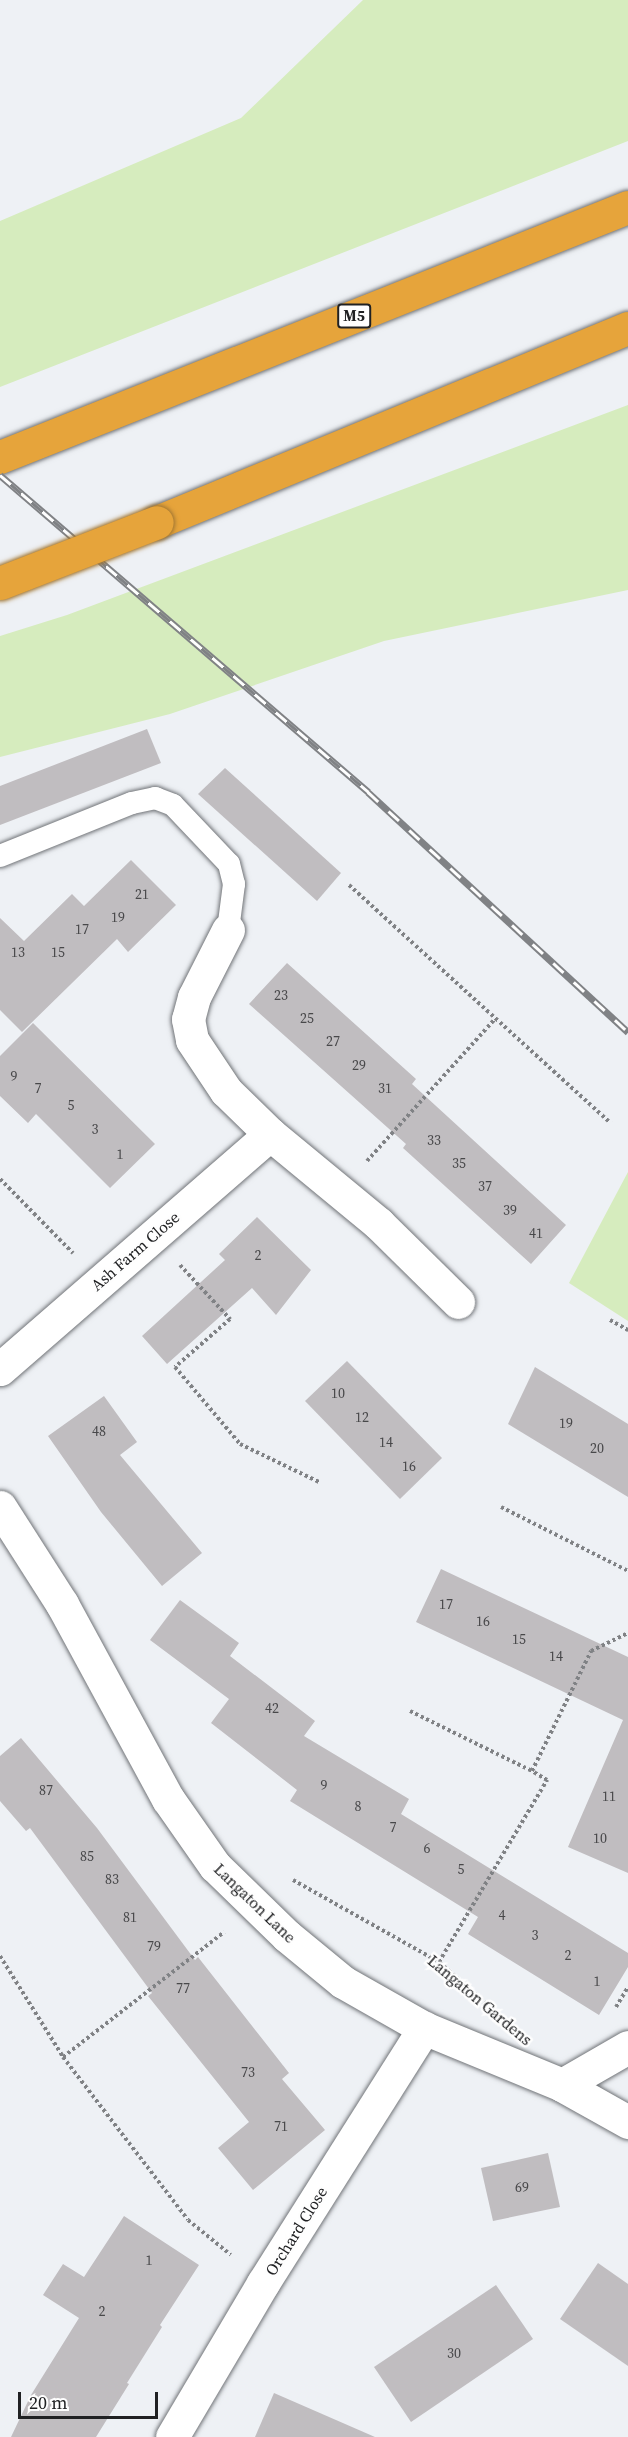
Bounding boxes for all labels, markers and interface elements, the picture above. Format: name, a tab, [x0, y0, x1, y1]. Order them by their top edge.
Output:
road number: M5	[336, 304, 372, 328]
house number: 21	[135, 886, 149, 902]
house number: 19	[111, 909, 125, 925]
house number: 17	[75, 921, 89, 937]
house number: 13	[11, 944, 25, 960]
house number: 15	[51, 944, 65, 960]
house number: 23	[274, 987, 288, 1003]
house number: 25	[300, 1010, 314, 1026]
house number: 27	[326, 1033, 340, 1049]
house number: 29	[352, 1057, 366, 1073]
house number: 9	[11, 1068, 17, 1084]
house number: 7	[35, 1080, 41, 1096]
house number: 31	[378, 1080, 392, 1096]
house number: 5	[68, 1097, 74, 1113]
house number: 3	[92, 1121, 98, 1137]
house number: 33	[427, 1132, 441, 1148]
house number: 1	[117, 1146, 123, 1162]
house number: 35	[452, 1155, 466, 1171]
house number: 37	[478, 1178, 492, 1194]
house number: 39	[503, 1202, 517, 1218]
street label: Ash Farm Close	[87, 1207, 183, 1295]
house number: 41	[529, 1225, 543, 1241]
house number: 2	[255, 1247, 261, 1263]
house number: 10	[331, 1385, 345, 1401]
house number: 12	[355, 1409, 369, 1425]
house number: 19	[559, 1415, 573, 1431]
house number: 48	[92, 1423, 106, 1439]
house number: 14	[379, 1434, 393, 1450]
house number: 20	[590, 1440, 604, 1456]
house number: 16	[402, 1458, 416, 1474]
house number: 17	[439, 1596, 453, 1612]
house number: 16	[476, 1613, 490, 1629]
house number: 15	[512, 1631, 526, 1647]
house number: 14	[549, 1648, 563, 1664]
house number: 42	[265, 1700, 279, 1716]
house number: 9	[321, 1777, 327, 1793]
house number: 87	[39, 1782, 53, 1798]
house number: 11	[602, 1788, 616, 1804]
house number: 8	[355, 1798, 361, 1814]
house number: 7	[390, 1819, 396, 1835]
house number: 10	[593, 1830, 607, 1846]
house number: 6	[424, 1840, 430, 1856]
house number: 85	[80, 1848, 94, 1864]
street label: Langaton Lane	[210, 1859, 300, 1947]
house number: 5	[458, 1861, 464, 1877]
house number: 83	[105, 1871, 119, 1887]
house number: 4	[499, 1907, 505, 1923]
house number: 81	[123, 1909, 137, 1925]
house number: 3	[532, 1927, 538, 1943]
house number: 79	[147, 1938, 161, 1954]
house number: 2	[565, 1947, 571, 1963]
street label: Langaton Gardens	[424, 1951, 536, 2049]
house number: 1	[594, 1973, 600, 1989]
house number: 77	[176, 1980, 190, 1996]
house number: 73	[241, 2064, 255, 2080]
house number: 71	[274, 2118, 288, 2134]
house number: 69	[515, 2179, 529, 2195]
street label: Orchard Close	[261, 2183, 331, 2279]
house number: 1	[146, 2252, 152, 2268]
house number: 2	[99, 2303, 105, 2319]
house number: 30	[447, 2345, 461, 2361]
scale bar	[21, 2380, 160, 2418]
text: 20 m	[29, 2390, 67, 2415]

